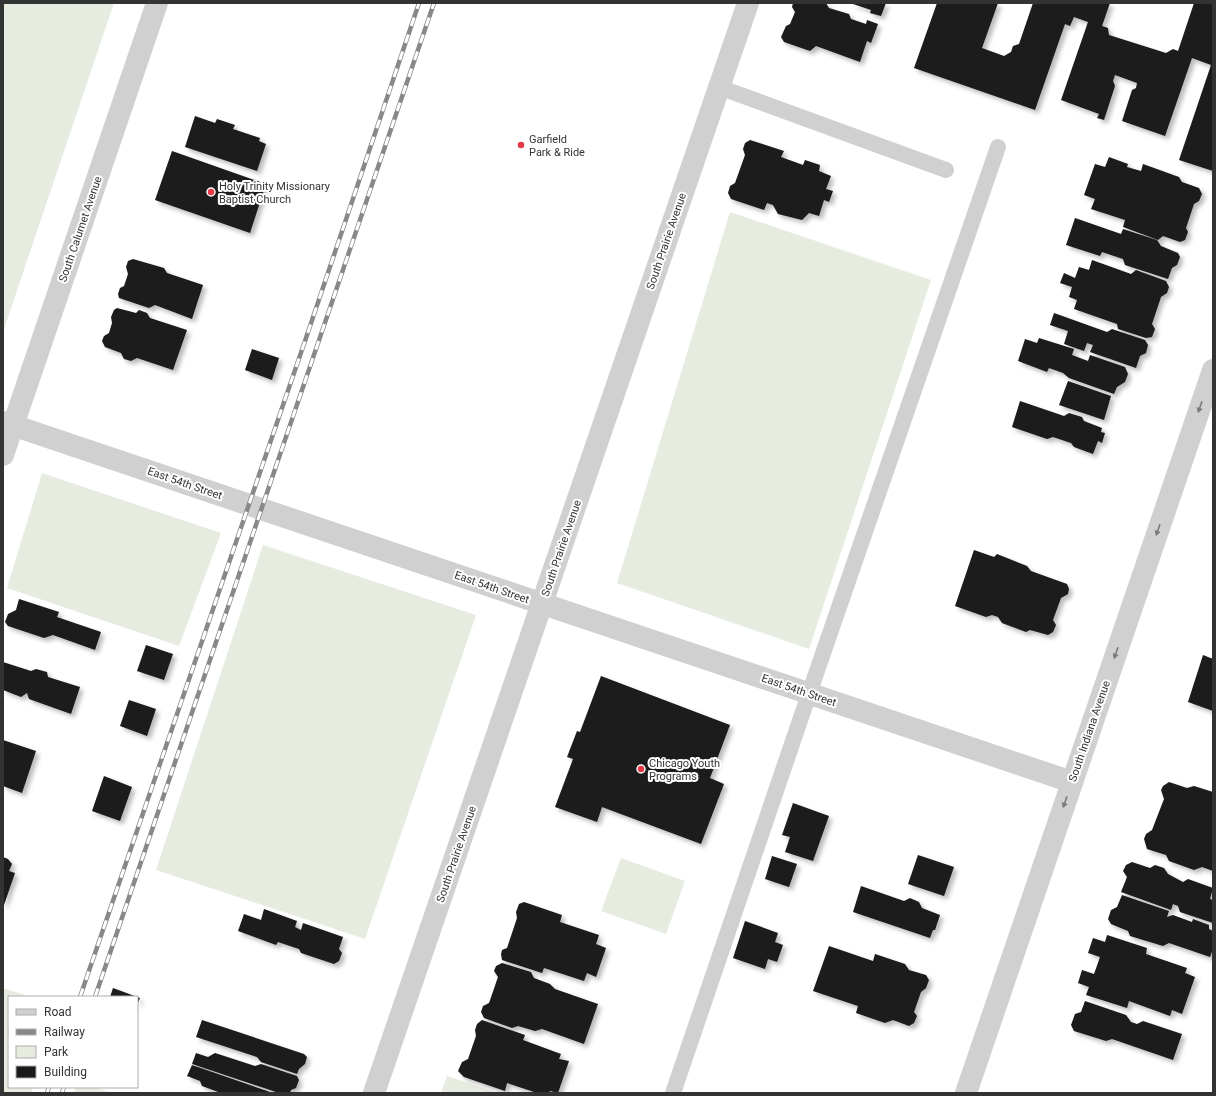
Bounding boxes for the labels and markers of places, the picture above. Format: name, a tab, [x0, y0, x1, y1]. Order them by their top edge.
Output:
place label: Garfield Park & Ride	[529, 133, 585, 159]
marker: Garfield Park & Ride	[516, 140, 526, 150]
place label: Holy Trinity Missionary Baptist Church	[219, 180, 331, 206]
marker: Holy Trinity Missionary Baptist Church	[206, 187, 216, 197]
place label: Chicago Youth Programs	[649, 757, 720, 783]
marker: Chicago Youth Programs	[636, 764, 646, 774]

